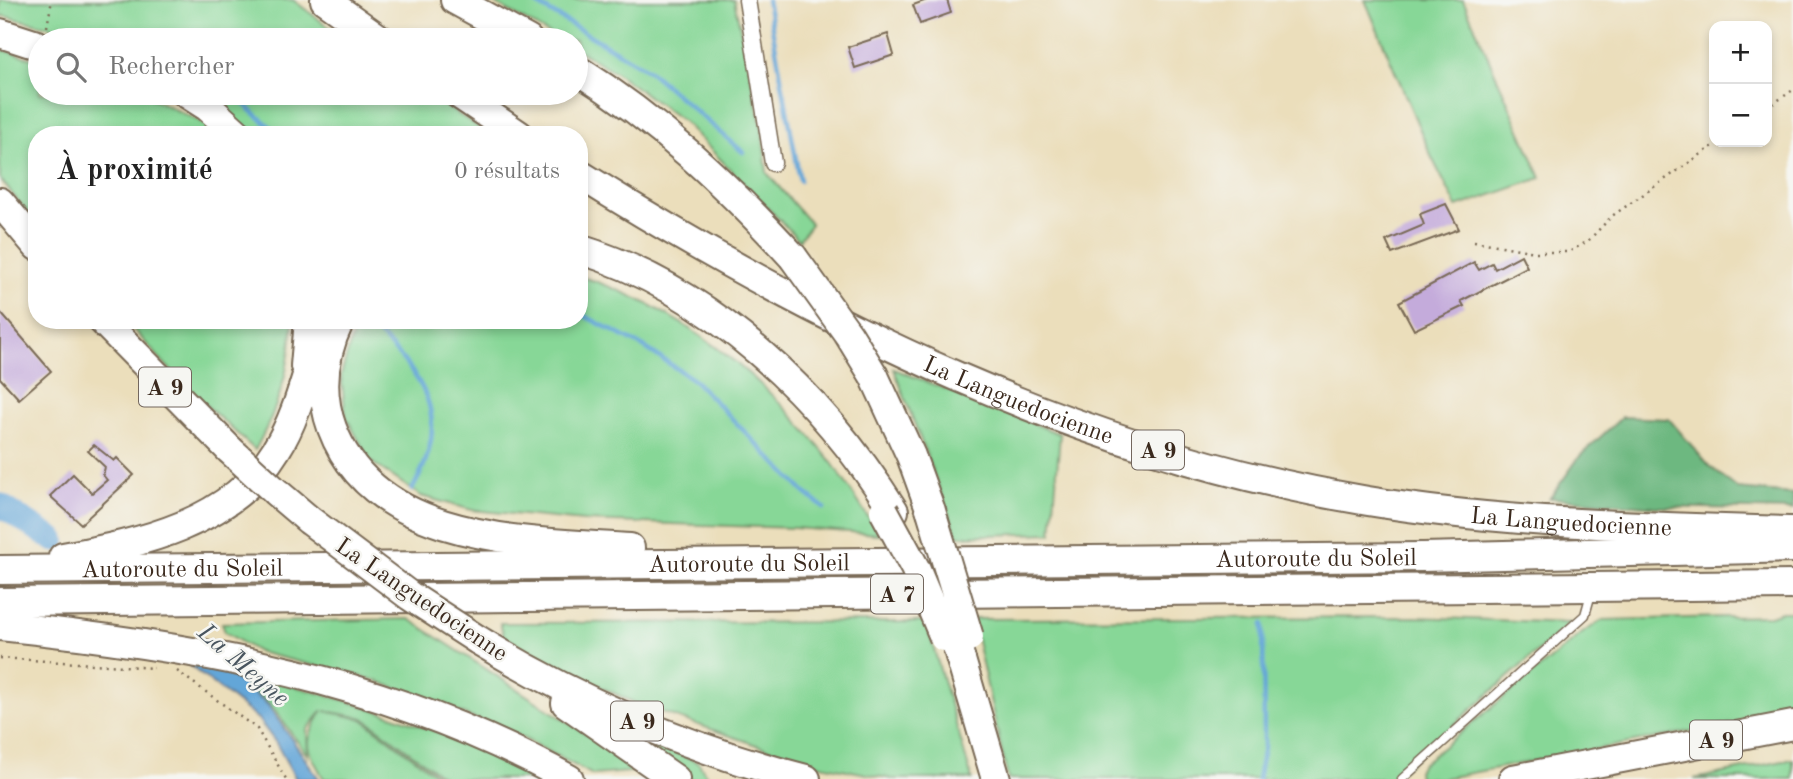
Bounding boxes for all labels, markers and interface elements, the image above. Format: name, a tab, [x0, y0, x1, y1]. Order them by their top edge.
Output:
map controls	[1709, 21, 1772, 147]
button: +	[1709, 21, 1772, 84]
search box	[28, 28, 588, 105]
icon: search	[52, 48, 90, 86]
text: Rechercher	[108, 54, 235, 80]
button: −	[1709, 84, 1772, 147]
text: À proximité	[56, 156, 213, 186]
text: 0 résultats	[454, 160, 560, 183]
street label: La Languedocienne	[919, 353, 1116, 450]
road number: A 9	[139, 368, 191, 406]
road number: A 9	[1132, 431, 1184, 470]
street label: La Languedocienne	[1469, 505, 1672, 541]
street label: La Languedocienne	[331, 534, 511, 667]
street label: Autoroute du Soleil	[1215, 547, 1417, 573]
street label: Autoroute du Soleil	[648, 552, 850, 578]
street label: Autoroute du Soleil	[81, 557, 283, 583]
road number: A 7	[871, 574, 923, 614]
water label: La Meyne	[191, 618, 293, 712]
road number: A 9	[611, 702, 663, 740]
road number: A 9	[1690, 720, 1742, 760]

